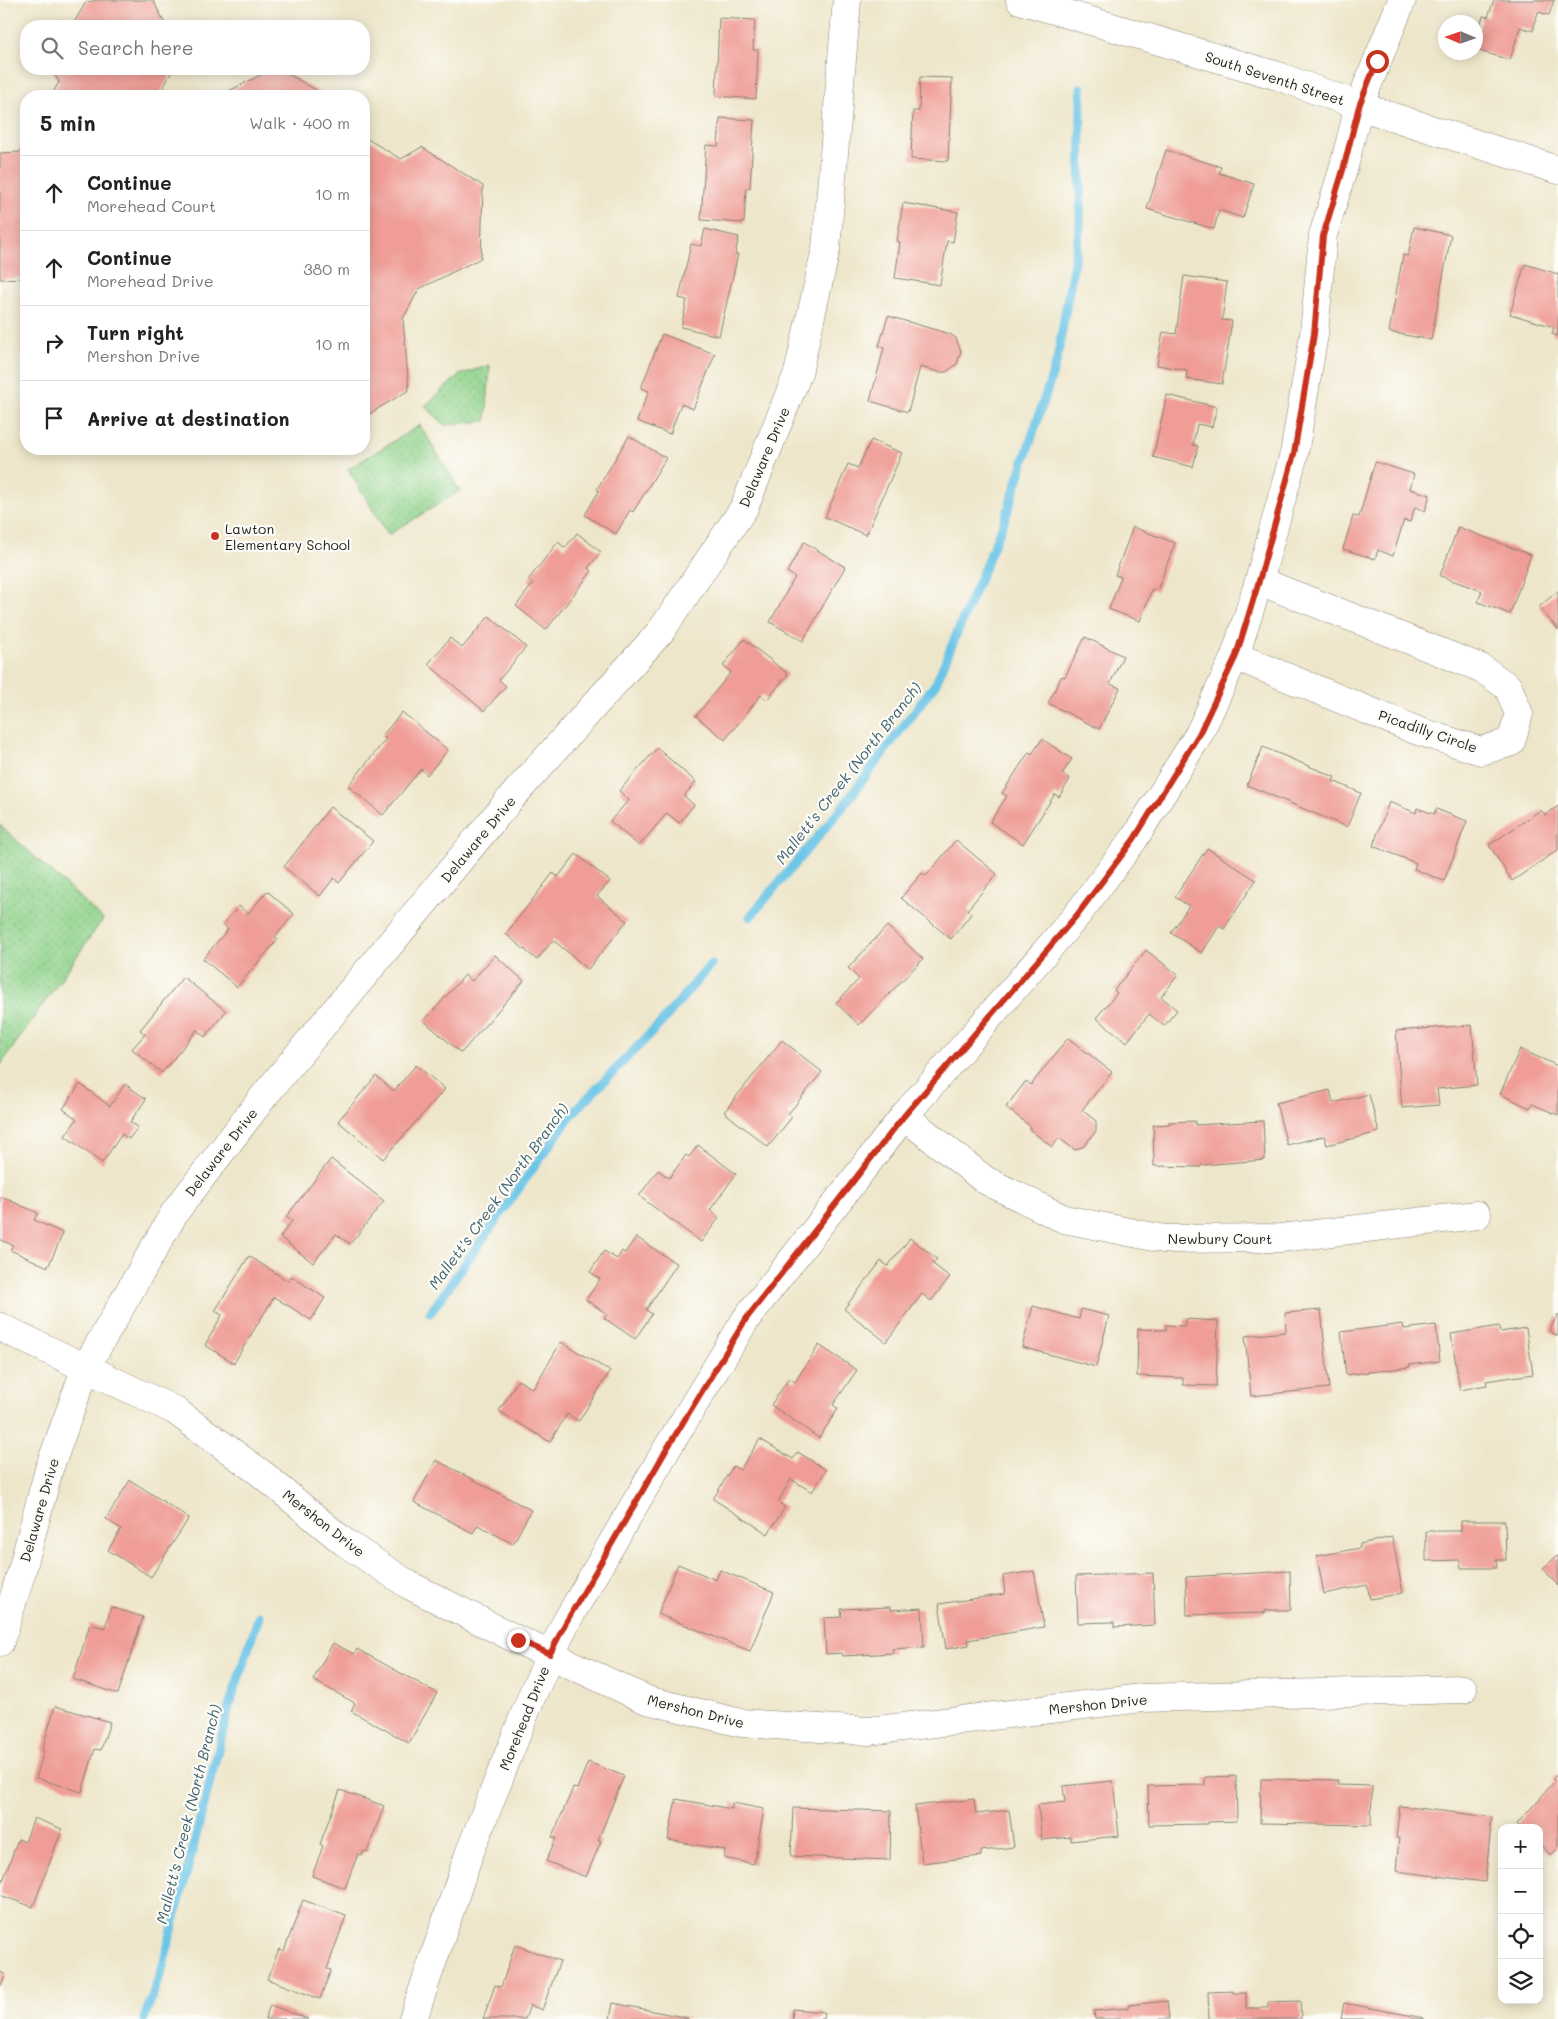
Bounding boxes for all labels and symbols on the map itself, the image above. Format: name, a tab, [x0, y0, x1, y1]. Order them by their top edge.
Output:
north arrow	[1438, 15, 1483, 60]
street label: South Seventh Street	[1203, 46, 1347, 110]
route start	[1366, 50, 1389, 73]
street label: Delaware Drive	[734, 404, 794, 510]
place label: Lawton Elementary School	[225, 519, 351, 554]
marker: Lawton Elementary School	[209, 530, 221, 542]
water label: Mallett's Creek (North Branch)	[771, 678, 925, 868]
street label: Picadilly Circle	[1376, 705, 1480, 757]
street label: Delaware Drive	[436, 792, 520, 886]
water label: Mallett's Creek (North Branch)	[424, 1099, 572, 1293]
street label: Delaware Drive	[180, 1104, 262, 1200]
street label: Newbury Court	[1168, 1229, 1272, 1248]
street label: Delaware Drive	[15, 1456, 63, 1564]
street label: Mershon Drive	[279, 1485, 369, 1561]
route end	[507, 1629, 530, 1652]
street label: Morehead Drive	[494, 1663, 554, 1773]
street label: Mershon Drive	[1048, 1689, 1148, 1719]
street label: Mershon Drive	[646, 1690, 746, 1732]
water label: Mallett's Creek (North Branch)	[151, 1702, 225, 1926]

